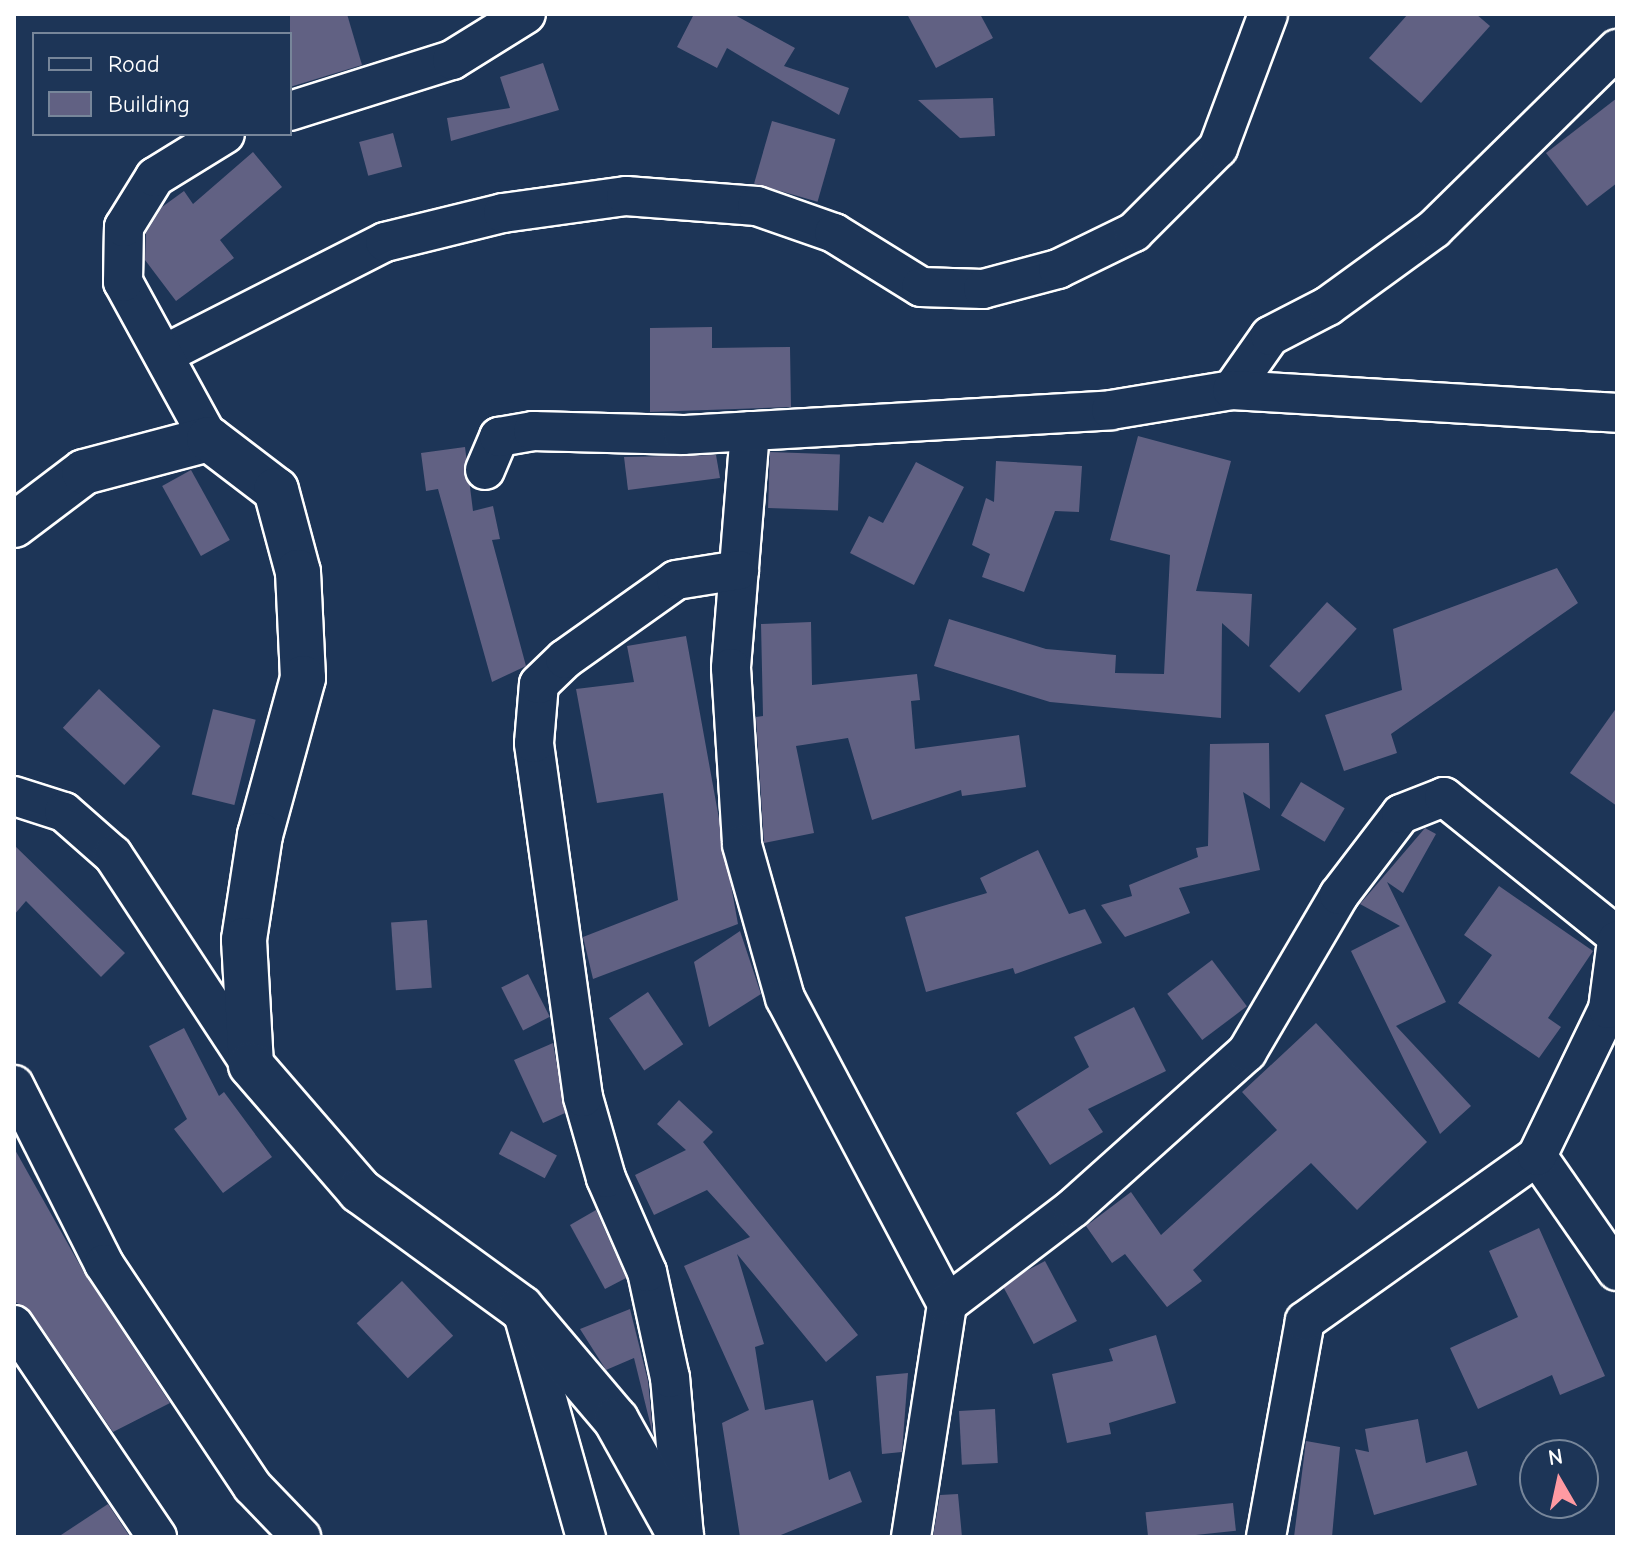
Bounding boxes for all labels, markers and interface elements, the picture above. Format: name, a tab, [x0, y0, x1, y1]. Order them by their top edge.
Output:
legend	[32, 32, 292, 136]
text: Road	[108, 50, 160, 78]
text: Building	[108, 90, 190, 118]
north arrow	[1519, 1439, 1599, 1519]
text: N	[1546, 1443, 1565, 1471]

